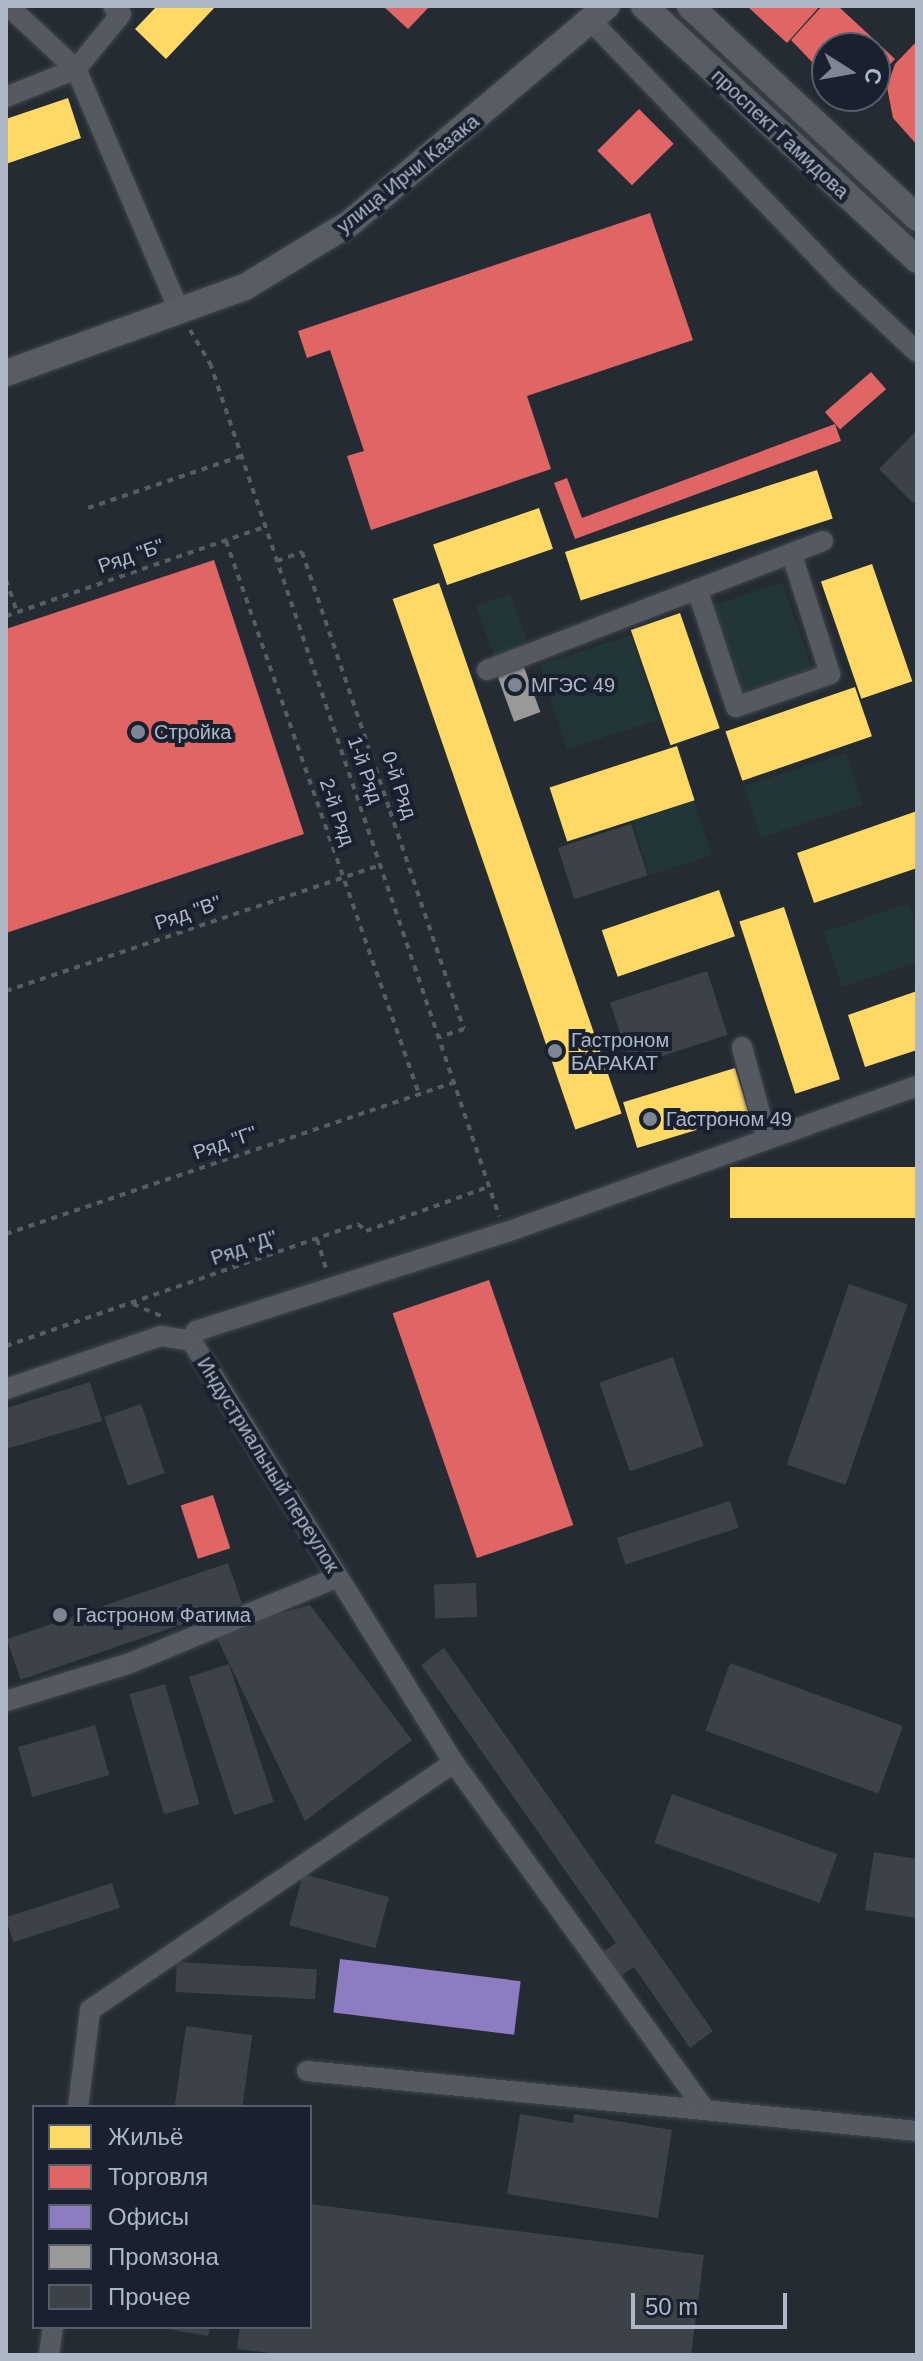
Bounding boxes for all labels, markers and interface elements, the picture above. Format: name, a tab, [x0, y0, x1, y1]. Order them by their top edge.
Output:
north arrow	[811, 32, 891, 112]
street label: проспект Гамидова	[706, 64, 854, 204]
text: С	[859, 66, 887, 86]
street label: улица Ирчи Казака	[332, 109, 484, 239]
street label: Ряд "Б"	[95, 534, 167, 578]
place label: МГЭС 49	[531, 673, 615, 697]
marker: МГЭС 49	[506, 676, 524, 694]
place label: Стройка	[154, 720, 231, 744]
marker: Стройка	[129, 723, 147, 741]
street label: 1-й Ряд	[342, 733, 388, 807]
street label: 0-й Ряд	[376, 748, 422, 822]
street label: 2-й Ряд	[314, 775, 360, 849]
street label: Ряд "В"	[152, 891, 224, 935]
place label: Гастроном БАРАКАТ	[571, 1028, 669, 1075]
marker: Гастроном БАРАКАТ	[546, 1042, 564, 1060]
place label: Гастроном 49	[666, 1107, 792, 1131]
marker: Гастроном 49	[641, 1110, 659, 1128]
street label: Ряд "Г"	[190, 1121, 260, 1165]
street label: Ряд "Д"	[208, 1226, 280, 1270]
street label: Индустриальный переулок	[192, 1353, 344, 1577]
place label: Гастроном Фатима	[76, 1603, 251, 1627]
marker: Гастроном Фатима	[51, 1606, 69, 1624]
legend	[32, 2105, 312, 2329]
text: Жильё	[108, 2123, 183, 2150]
text: Торговля	[108, 2163, 208, 2190]
text: Офисы	[108, 2203, 189, 2230]
text: Промзона	[108, 2243, 219, 2270]
scale bar	[635, 2277, 791, 2327]
text: Прочее	[108, 2283, 191, 2310]
text: 50 m	[645, 2293, 698, 2320]

